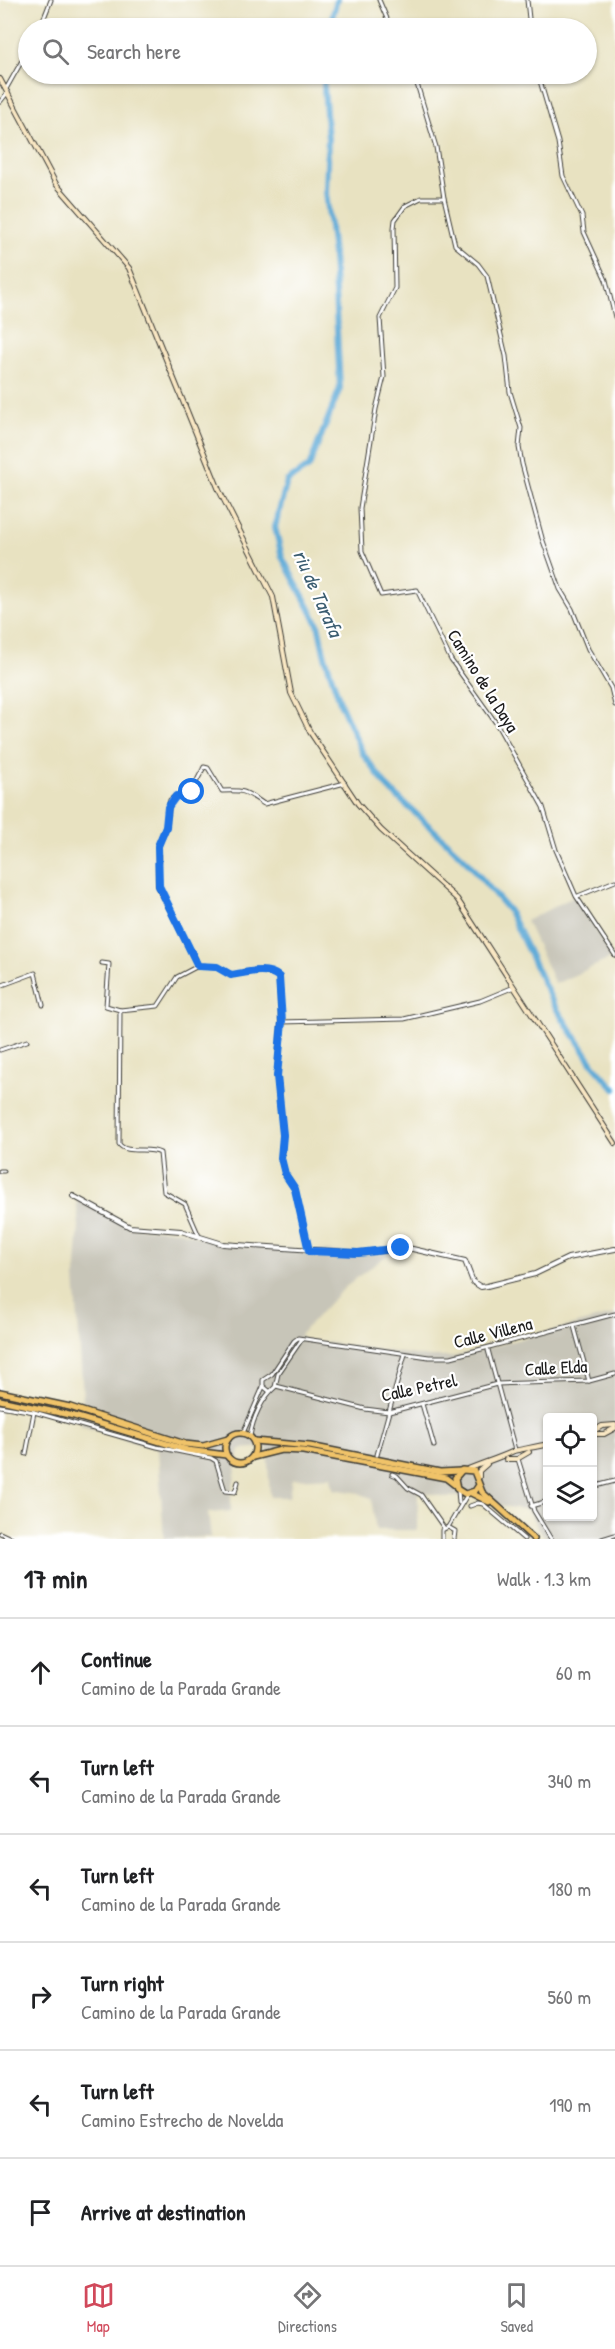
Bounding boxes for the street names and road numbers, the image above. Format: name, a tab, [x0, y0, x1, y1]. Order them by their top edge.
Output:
street label: Camino de la Daya	[442, 624, 525, 737]
street label: Calle Villena	[451, 1311, 535, 1354]
street label: Calle Elda	[524, 1353, 588, 1382]
street label: Calle Petrel	[379, 1367, 459, 1408]

